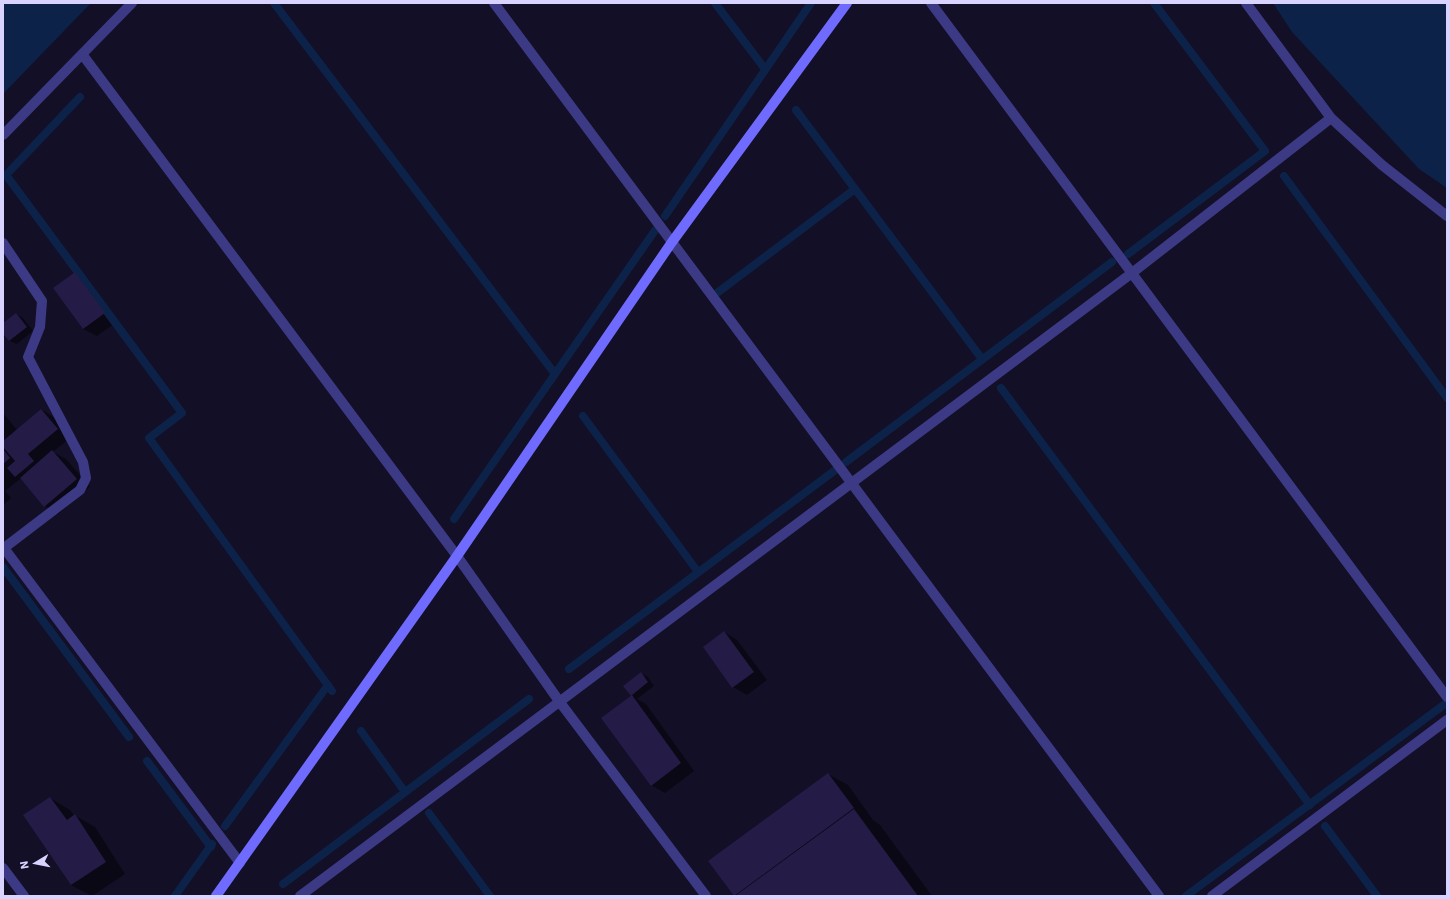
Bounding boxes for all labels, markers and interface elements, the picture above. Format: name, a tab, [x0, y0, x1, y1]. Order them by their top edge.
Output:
north arrow	[16, 843, 56, 883]
text: N	[17, 860, 32, 870]

